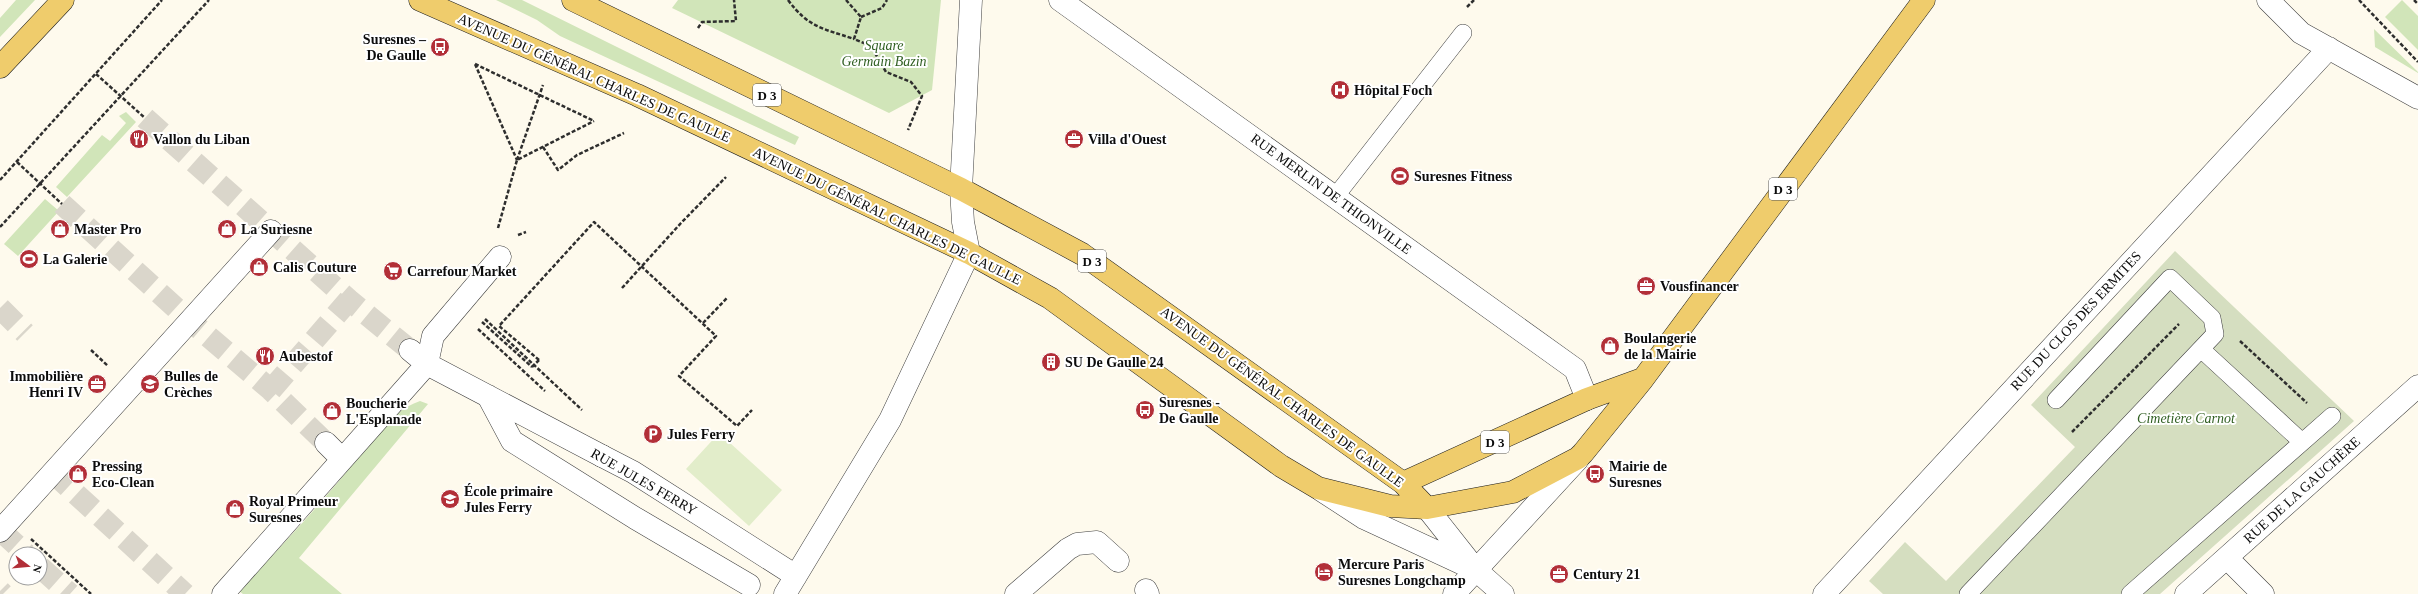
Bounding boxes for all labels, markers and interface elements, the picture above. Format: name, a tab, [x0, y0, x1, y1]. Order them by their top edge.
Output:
street label: AVENUE DU GÉNÉRAL CHARLES DE GAULLE	[455, 10, 733, 145]
place label: Suresnes – De Gaulle	[363, 32, 427, 63]
bus stop icon: Suresnes – De Gaulle	[429, 36, 451, 58]
park label: Square Germain Bazin	[841, 38, 927, 69]
hospital icon: Hôpital Foch	[1329, 79, 1351, 101]
place label: Hôpital Foch	[1354, 83, 1432, 98]
road number: D 3	[753, 84, 781, 106]
restaurant icon: Vallon du Liban	[128, 128, 150, 150]
office icon: Villa d'Ouest	[1063, 128, 1085, 150]
street label: RUE MERLIN DE THIONVILLE	[1248, 131, 1414, 257]
place label: Vallon du Liban	[153, 132, 250, 147]
place label: Villa d'Ouest	[1088, 132, 1167, 147]
street label: AVENUE DU GÉNÉRAL CHARLES DE GAULLE	[750, 143, 1024, 288]
sports icon: Suresnes Fitness	[1389, 165, 1411, 187]
place label: Suresnes Fitness	[1414, 169, 1513, 184]
road number: D 3	[1769, 178, 1797, 200]
shop icon: Master Pro	[49, 218, 71, 240]
shop icon: La Suriesne	[216, 218, 238, 240]
place label: Master Pro	[74, 222, 142, 237]
place label: La Suriesne	[241, 222, 312, 237]
sports icon: La Galerie	[18, 248, 40, 270]
street label: RUE DU CLOS DES ERMITES	[2008, 248, 2144, 394]
road number: D 3	[1078, 250, 1106, 272]
place label: La Galerie	[43, 252, 107, 267]
shop icon: Calis Couture	[248, 256, 270, 278]
place label: Calis Couture	[273, 260, 356, 275]
supermarket icon: Carrefour Market	[382, 260, 404, 282]
place label: Carrefour Market	[407, 264, 517, 279]
office icon: Vousfinancer	[1635, 275, 1657, 297]
place label: Vousfinancer	[1660, 279, 1739, 294]
street label: AVENUE DU GÉNÉRAL CHARLES DE GAULLE	[1158, 303, 1407, 490]
place label: Boulangerie de la Mairie	[1624, 331, 1696, 362]
shop icon: Boulangerie de la Mairie	[1599, 335, 1621, 357]
restaurant icon: Aubestof	[254, 345, 276, 367]
place label: Aubestof	[279, 349, 333, 364]
building icon: SU De Gaulle 24	[1040, 351, 1062, 373]
place label: SU De Gaulle 24	[1065, 355, 1163, 370]
place label: Immobilière Henri IV	[9, 369, 83, 400]
place label: Bulles de Crèches	[164, 369, 218, 400]
office icon: Immobilière Henri IV	[86, 373, 108, 395]
school or university icon: Bulles de Crèches	[139, 373, 161, 395]
place label: Suresnes - De Gaulle	[1159, 395, 1220, 426]
place label: Boucherie L'Esplanade	[346, 396, 421, 427]
bus stop icon: Suresnes - De Gaulle	[1134, 399, 1156, 421]
shop icon: Boucherie L'Esplanade	[321, 400, 343, 422]
park label: Cimetière Carnot	[2137, 411, 2236, 426]
parking icon: Jules Ferry	[642, 423, 664, 445]
place label: Jules Ferry	[667, 427, 735, 442]
road number: D 3	[1481, 431, 1509, 453]
street label: RUE DE LA GAUCHÈRE	[2240, 433, 2363, 546]
street label: RUE JULES FERRY	[588, 446, 700, 518]
place label: Pressing Eco-Clean	[92, 459, 154, 490]
place label: Mairie de Suresnes	[1609, 459, 1667, 490]
shop icon: Pressing Eco-Clean	[67, 463, 89, 485]
bus stop icon: Mairie de Suresnes	[1584, 463, 1606, 485]
place label: École primaire Jules Ferry	[464, 483, 553, 515]
school or university icon: École primaire Jules Ferry	[439, 488, 461, 510]
place label: Royal Primeur Suresnes	[249, 494, 338, 525]
shop icon: Royal Primeur Suresnes	[224, 498, 246, 520]
north arrow	[8, 546, 48, 586]
place label: Mercure Paris Suresnes Longchamp	[1338, 557, 1466, 588]
hotel icon: Mercure Paris Suresnes Longchamp	[1313, 561, 1335, 583]
text: N	[31, 563, 44, 574]
office icon: Century 21	[1548, 563, 1570, 585]
place label: Century 21	[1573, 567, 1640, 582]

